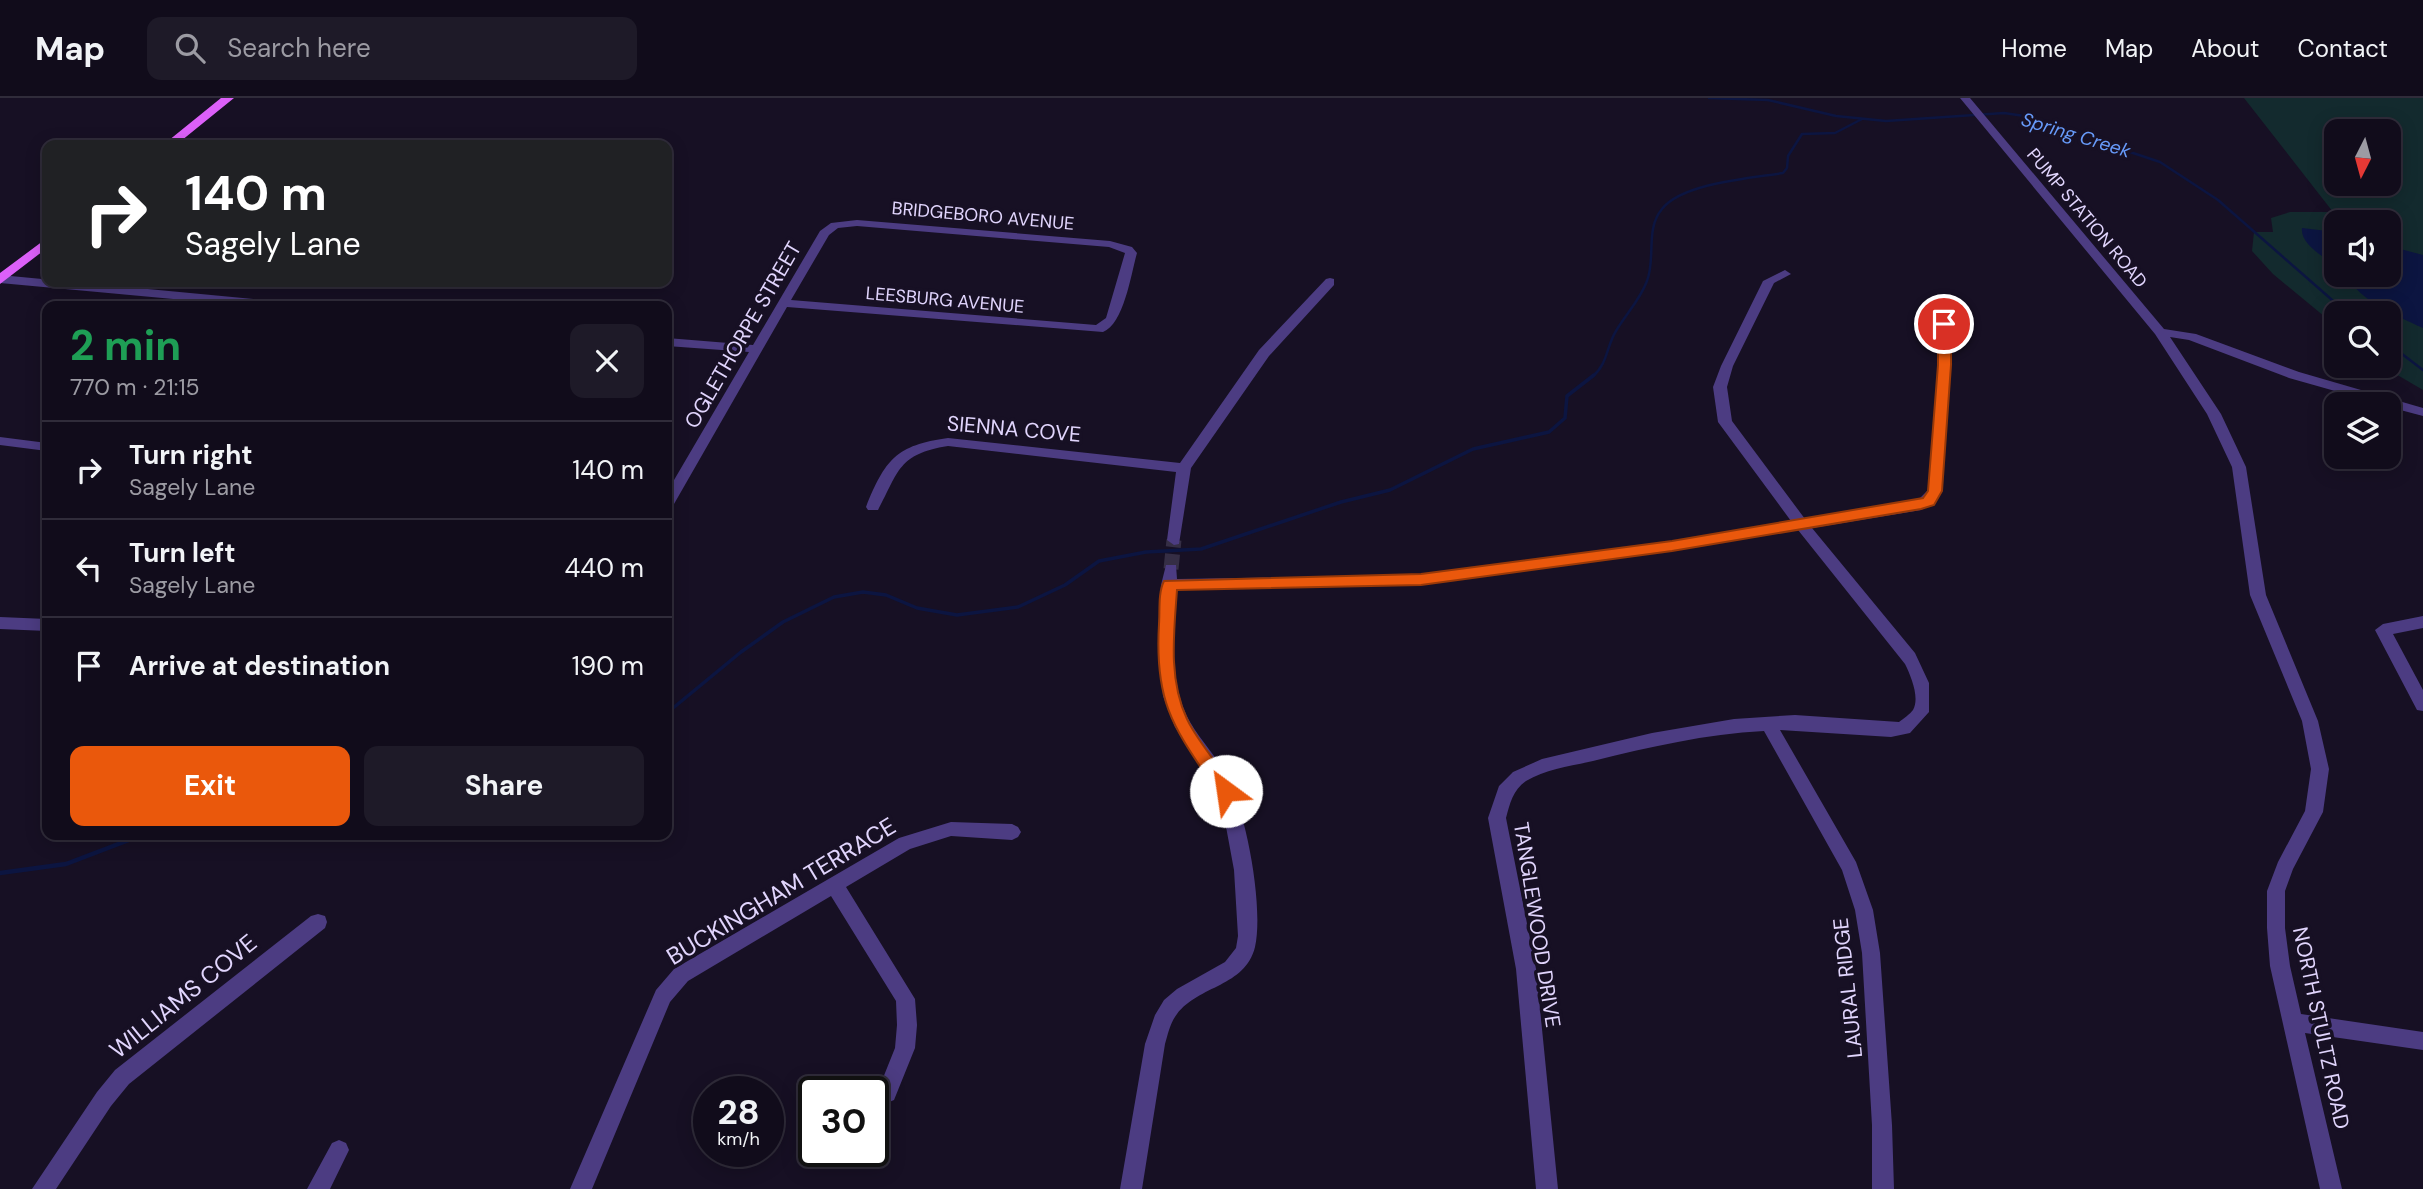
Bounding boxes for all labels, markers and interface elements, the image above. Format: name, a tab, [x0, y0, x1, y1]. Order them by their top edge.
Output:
search box	[147, 17, 637, 80]
text: Map	[35, 27, 105, 70]
icon: search	[171, 29, 209, 67]
text: Search here	[227, 31, 371, 65]
text: Home	[2001, 33, 2067, 64]
text: Map	[2105, 33, 2153, 64]
text: About	[2191, 33, 2260, 64]
text: Contact	[2298, 33, 2388, 64]
water label: Spring Creek	[2018, 107, 2134, 164]
north arrow	[2324, 119, 2401, 196]
map controls	[2324, 119, 2401, 469]
street label: PUMP STATION ROAD	[2021, 143, 2153, 293]
text: 140 m	[185, 161, 327, 225]
icon: right	[70, 168, 161, 259]
street label: BRIDGEBORO AVENUE	[891, 196, 1075, 236]
button: sound	[2324, 210, 2401, 287]
text: Sagely Lane	[185, 223, 361, 265]
street label: OGLETHORPE STREET	[678, 236, 808, 433]
street label: LEESBURG AVENUE	[865, 281, 1025, 319]
pin	[1914, 294, 1974, 354]
button: search	[2324, 301, 2401, 378]
icon: arrive	[1925, 305, 1963, 343]
text: 2 min	[70, 318, 181, 373]
button: close	[570, 324, 644, 398]
text: 770 m · 21:15	[70, 372, 200, 402]
button: layers	[2324, 392, 2401, 469]
street label: SIENNA COVE	[946, 409, 1082, 449]
text: Turn right	[129, 438, 253, 472]
icon: right	[70, 451, 108, 489]
text: 140 m	[572, 453, 644, 487]
text: Sagely Lane	[129, 472, 255, 502]
text: Turn left	[129, 536, 236, 570]
icon: left	[70, 549, 108, 587]
text: 440 m	[565, 551, 644, 585]
text: Sagely Lane	[129, 570, 255, 600]
icon: arrive	[70, 647, 108, 685]
text: Arrive at destination	[129, 649, 390, 683]
text: 190 m	[572, 649, 644, 683]
button: Exit	[70, 746, 350, 826]
button: Share	[364, 746, 644, 826]
position arrow	[1189, 754, 1263, 828]
street label: BUCKINGHAM TERRACE	[661, 810, 901, 972]
street label: TANGLEWOOD DRIVE	[1507, 820, 1567, 1030]
street label: LAURAL RIDGE	[1827, 917, 1869, 1059]
street label: NORTH STULTZ ROAD	[2286, 924, 2356, 1132]
street label: WILLIAMS COVE	[103, 927, 263, 1065]
speed limit sign: 30	[798, 1076, 889, 1167]
text: 28	[717, 1089, 760, 1135]
text: km/h	[717, 1127, 760, 1151]

